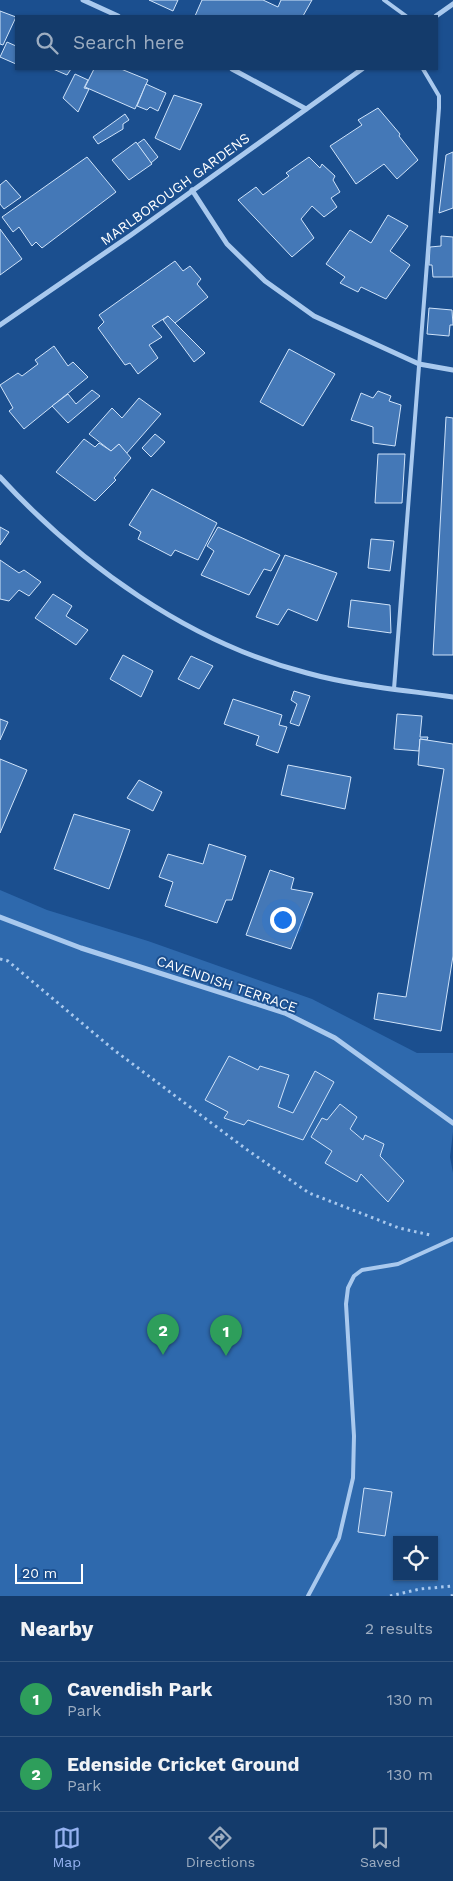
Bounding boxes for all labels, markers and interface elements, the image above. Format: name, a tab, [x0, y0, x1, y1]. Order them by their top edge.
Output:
search box	[15, 15, 438, 70]
icon: search	[33, 29, 61, 57]
text: Search here	[73, 31, 184, 54]
street label: MARLBOROUGH GARDENS	[97, 130, 253, 248]
your location	[270, 907, 296, 933]
street label: CAVENDISH TERRACE	[155, 952, 299, 1016]
pin: 2	[147, 1314, 179, 1355]
pin: 1	[210, 1315, 242, 1356]
map controls	[393, 1536, 438, 1581]
button: locate	[393, 1536, 438, 1581]
scale bar	[15, 1561, 82, 1584]
text: 20 m	[22, 1565, 57, 1581]
text: Nearby	[20, 1616, 93, 1641]
text: 2 results	[365, 1619, 433, 1638]
text: Cavendish Park	[67, 1678, 212, 1701]
text: 1	[33, 1690, 39, 1709]
text: 130 m	[387, 1690, 433, 1709]
text: Park	[67, 1701, 101, 1720]
text: Edenside Cricket Ground	[67, 1753, 300, 1776]
text: 2	[31, 1765, 41, 1784]
text: 130 m	[387, 1765, 433, 1784]
text: Park	[67, 1776, 101, 1795]
tab: Map	[52, 1824, 81, 1870]
tab: Directions	[186, 1824, 255, 1870]
tab: Saved	[360, 1824, 401, 1870]

